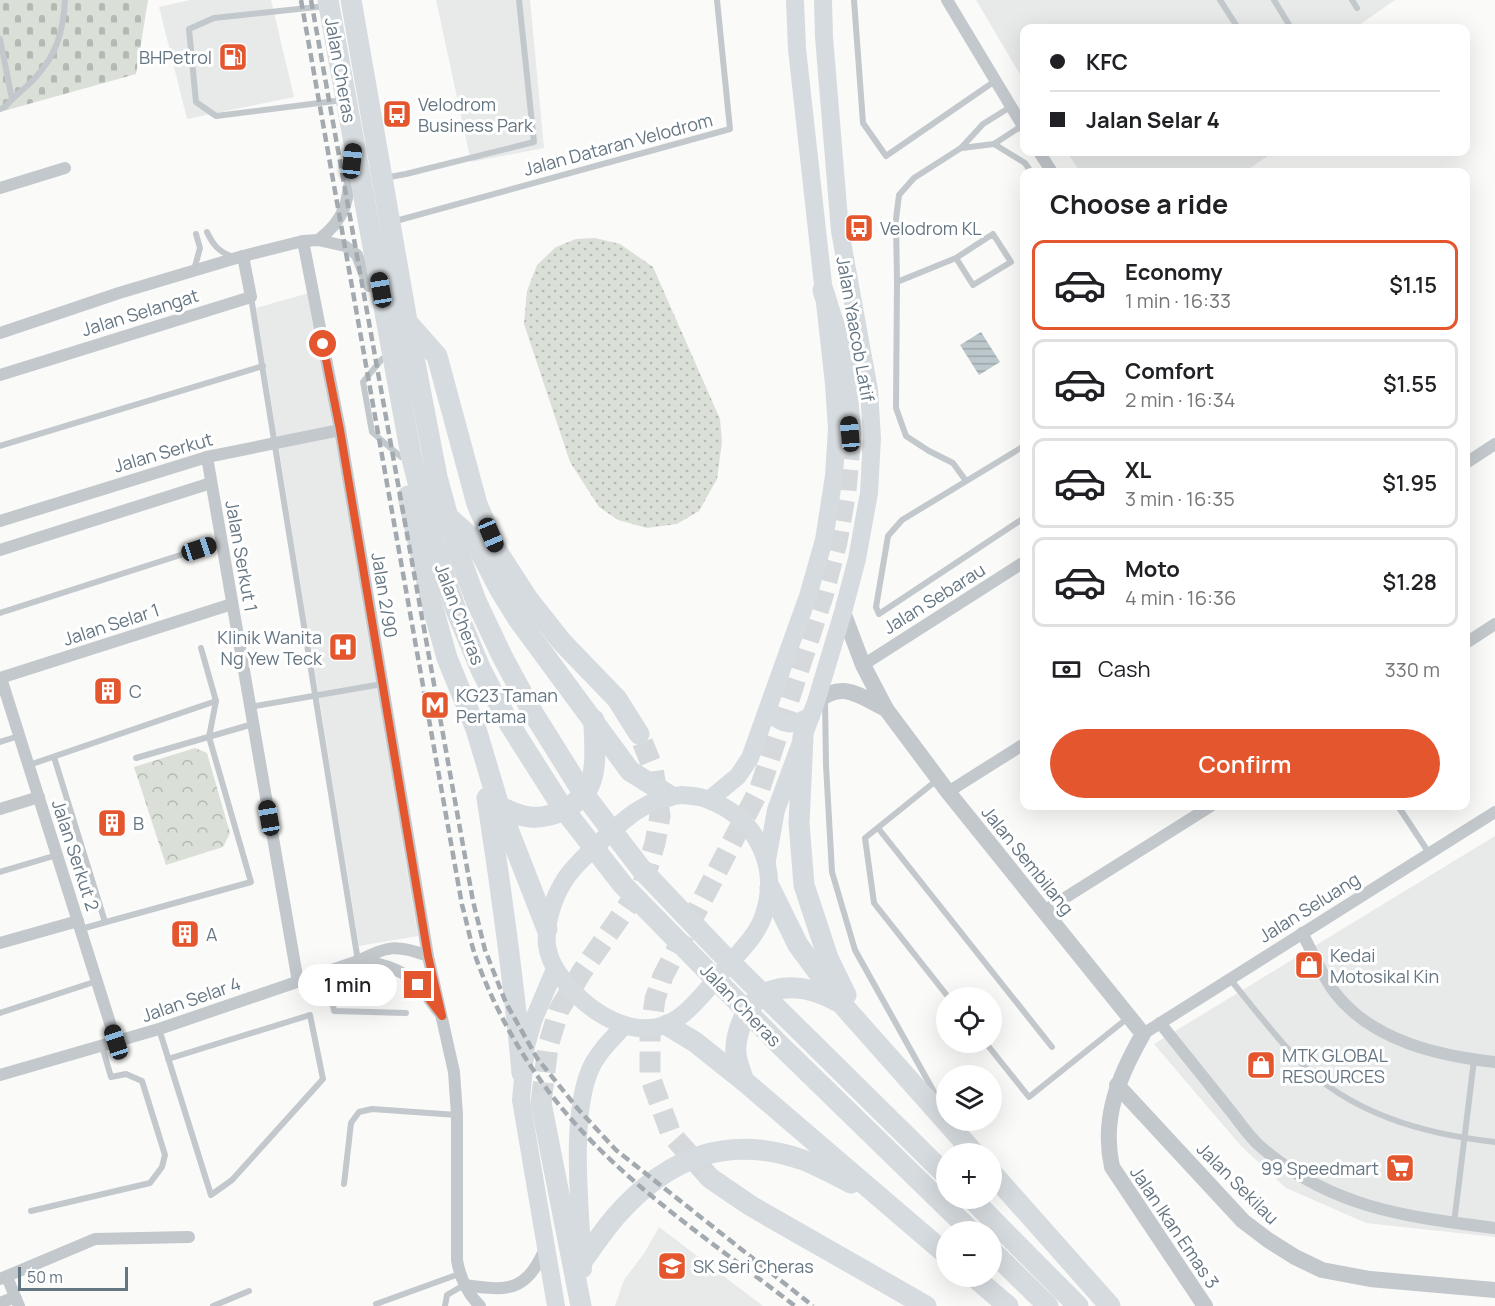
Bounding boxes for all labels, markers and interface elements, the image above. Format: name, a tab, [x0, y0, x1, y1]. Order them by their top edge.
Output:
street label: Jalan Cheras	[320, 15, 362, 125]
fuel station icon: BHPetrol	[217, 41, 249, 73]
place label: BHPetrol	[139, 45, 212, 69]
text: KFC	[1086, 47, 1128, 77]
place label: Velodrom Business Park	[418, 92, 534, 137]
bus stop icon: Velodrom Business Park	[381, 98, 413, 130]
text: Jalan Selar 4	[1086, 105, 1220, 135]
street label: Jalan Dataran Velodrom	[521, 107, 715, 181]
car	[341, 142, 363, 180]
text: Choose a ride	[1050, 185, 1228, 222]
bus stop icon: Velodrom KL	[843, 212, 875, 244]
place label: Velodrom KL	[880, 216, 982, 240]
street label: Jalan Yaacob Latif	[831, 255, 881, 404]
text: Economy	[1125, 257, 1223, 287]
icon: car	[1053, 258, 1107, 312]
text: $1.15	[1389, 270, 1437, 300]
car	[369, 271, 393, 309]
street label: Jalan Selangat	[79, 283, 201, 341]
text: 1 min · 16:33	[1125, 287, 1231, 314]
route start	[309, 330, 336, 357]
text: Comfort	[1125, 356, 1214, 386]
icon: car	[1053, 357, 1107, 411]
text: $1.55	[1383, 369, 1437, 399]
text: 2 min · 16:34	[1125, 386, 1235, 413]
car	[839, 415, 861, 453]
street label: Jalan Serkut	[111, 426, 215, 478]
text: XL	[1125, 455, 1151, 485]
icon: car	[1053, 456, 1107, 510]
text: $1.95	[1382, 468, 1437, 498]
text: 3 min · 16:35	[1125, 485, 1235, 512]
street label: Jalan Serkut 1	[220, 499, 264, 613]
car	[476, 515, 506, 555]
car	[179, 535, 219, 563]
street label: Jalan 2/90	[366, 551, 404, 639]
text: Moto	[1125, 554, 1180, 584]
icon: car	[1053, 555, 1107, 609]
street label: Jalan Sebarau	[878, 557, 990, 639]
street label: Jalan Cheras	[430, 560, 490, 668]
text: $1.28	[1383, 567, 1437, 597]
text: 4 min · 16:36	[1125, 584, 1237, 611]
street label: Jalan Selar 1	[60, 597, 162, 651]
place label: Klinik Wanita Ng Yew Teck	[217, 625, 323, 670]
hospital icon: Klinik Wanita Ng Yew Teck	[327, 631, 359, 663]
icon: cash	[1050, 653, 1083, 686]
text: Cash	[1098, 654, 1151, 684]
text: 330 m	[1385, 656, 1440, 683]
building icon: C	[92, 675, 124, 707]
place label: C	[129, 679, 142, 703]
place label: KG23 Taman Pertama	[456, 683, 558, 728]
metro station icon: KG23 Taman Pertama	[419, 689, 451, 721]
button: Confirm	[1050, 729, 1440, 798]
street label: Jalan Serkut 2	[47, 796, 105, 914]
car	[257, 799, 281, 837]
street label: Jalan Sembilang	[977, 800, 1079, 920]
building icon: B	[96, 807, 128, 839]
place label: B	[133, 811, 144, 835]
street label: Jalan Seluang	[1254, 866, 1364, 948]
building icon: A	[169, 918, 201, 950]
place label: A	[206, 922, 218, 946]
place label: Kedai Motosikal Kin	[1330, 943, 1439, 988]
shop icon: Kedai Motosikal Kin	[1293, 949, 1325, 981]
street label: Jalan Cheras	[695, 958, 787, 1052]
callout: 1 min	[298, 964, 397, 1006]
street label: Jalan Selar 4	[138, 971, 244, 1027]
text: 1 min	[324, 971, 371, 998]
route end	[404, 971, 431, 998]
map controls	[936, 987, 1002, 1287]
button: locate	[936, 987, 1002, 1053]
car	[102, 1022, 130, 1062]
place label: MTK GLOBAL RESOURCES	[1282, 1043, 1388, 1088]
shop icon: MTK GLOBAL RESOURCES	[1245, 1049, 1277, 1081]
button: layers	[936, 1065, 1002, 1131]
street label: Jalan Sekilau	[1192, 1137, 1284, 1229]
button: +	[936, 1143, 1002, 1209]
supermarket icon: 99 Speedmart	[1384, 1152, 1416, 1184]
place label: 99 Speedmart	[1261, 1156, 1379, 1180]
street label: Jalan Ikan Emas 3	[1125, 1161, 1225, 1293]
button: −	[936, 1221, 1002, 1287]
school or university icon: SK Seri Cheras	[656, 1250, 688, 1282]
place label: SK Seri Cheras	[693, 1254, 814, 1278]
scale bar	[18, 1264, 128, 1292]
text: 50 m	[27, 1266, 63, 1288]

